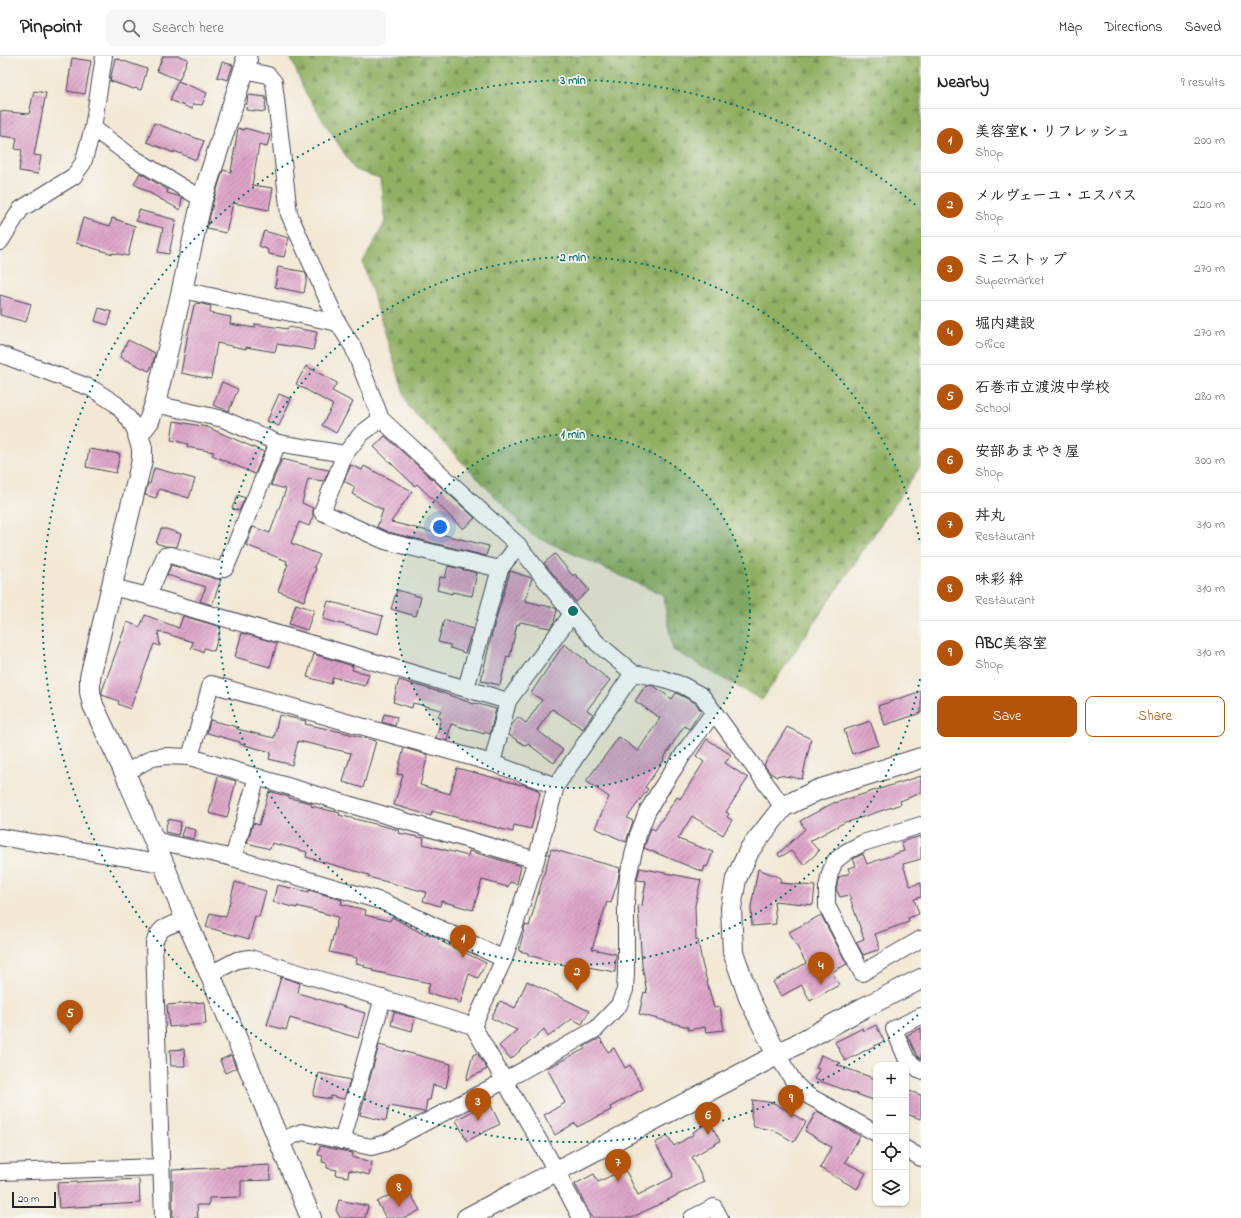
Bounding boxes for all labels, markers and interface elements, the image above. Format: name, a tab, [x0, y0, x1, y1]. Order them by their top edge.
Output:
search box	[106, 10, 386, 46]
text: Pinpoint	[20, 14, 82, 41]
icon: search	[120, 17, 142, 39]
text: Search here	[152, 17, 224, 39]
text: Map	[1059, 17, 1082, 38]
text: Directions	[1104, 17, 1162, 38]
text: Saved	[1184, 17, 1221, 38]
text: Nearby	[937, 70, 989, 95]
text: 3 min	[559, 72, 586, 90]
text: 9 results	[1181, 73, 1225, 92]
text: 美容室K・リフレッシュ	[975, 121, 1131, 143]
text: 1	[948, 131, 952, 150]
text: 200 m	[1194, 131, 1225, 150]
text: Shop	[975, 143, 1003, 162]
text: メルヴェーユ・エスパス	[975, 185, 1137, 207]
text: 2	[947, 195, 953, 214]
text: 220 m	[1193, 195, 1225, 214]
text: Shop	[975, 207, 1003, 226]
text: 2 min	[559, 249, 586, 267]
text: ミニストップ	[975, 249, 1067, 271]
text: 3	[947, 259, 953, 278]
text: 270 m	[1194, 259, 1225, 278]
text: Supermarket	[975, 271, 1045, 290]
text: 堀内建設	[975, 313, 1035, 335]
text: 4	[947, 323, 953, 342]
text: 270 m	[1194, 323, 1225, 342]
text: Office	[975, 335, 1005, 354]
text: 石巻市立渡波中学校	[975, 377, 1110, 399]
text: 5	[946, 387, 954, 406]
text: 280 m	[1195, 387, 1225, 406]
text: School	[975, 399, 1011, 418]
text: 1 min	[561, 426, 585, 444]
text: 安部あまやき屋	[975, 441, 1080, 463]
text: 6	[947, 451, 953, 470]
text: 300 m	[1195, 451, 1225, 470]
text: Shop	[975, 463, 1003, 482]
text: 丼丸	[975, 505, 1005, 527]
text: 7	[947, 515, 953, 534]
text: 310 m	[1197, 515, 1225, 534]
your location	[430, 517, 450, 537]
text: Restaurant	[975, 527, 1035, 546]
text: 味彩 絆	[975, 569, 1024, 591]
text: 8	[948, 579, 952, 598]
text: 310 m	[1197, 579, 1225, 598]
text: Restaurant	[975, 591, 1035, 610]
centre of rings	[566, 604, 580, 618]
text: ABC美容室	[975, 633, 1048, 655]
text: 9	[948, 643, 952, 662]
text: 310 m	[1197, 643, 1225, 662]
text: Shop	[975, 655, 1003, 674]
button: Save	[937, 696, 1077, 737]
button: Share	[1085, 696, 1225, 737]
pin: 1	[450, 925, 476, 958]
pin: 4	[808, 952, 834, 985]
pin: 2	[564, 958, 590, 991]
pin: 5	[57, 1000, 83, 1033]
map controls	[873, 1062, 909, 1206]
button: +	[873, 1062, 909, 1098]
pin: 9	[778, 1085, 804, 1118]
pin: 3	[465, 1088, 491, 1121]
button: −	[873, 1098, 909, 1134]
pin: 6	[695, 1102, 721, 1135]
button: locate	[873, 1134, 909, 1170]
pin: 7	[605, 1149, 631, 1182]
button: layers	[873, 1170, 909, 1206]
pin: 8	[386, 1174, 412, 1207]
scale bar	[12, 1190, 56, 1209]
text: 20 m	[18, 1191, 40, 1207]

